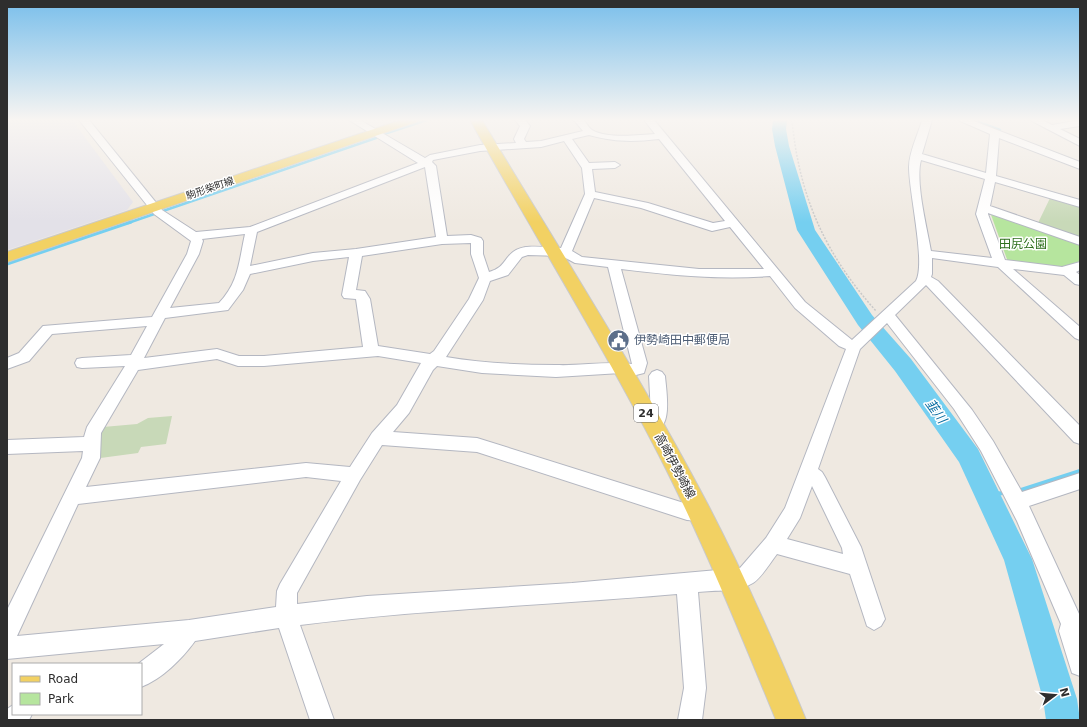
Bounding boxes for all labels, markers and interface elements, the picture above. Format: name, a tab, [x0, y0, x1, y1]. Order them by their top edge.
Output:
street label: 駒形柴町線	[185, 175, 235, 201]
park label: 田尻公園	[999, 237, 1047, 251]
public building icon: 伊勢崎田中郵便局	[606, 327, 632, 353]
place label: 伊勢崎田中郵便局	[634, 333, 730, 347]
water label: 韮川	[922, 396, 951, 428]
road number: 24	[634, 404, 658, 422]
street label: 高崎伊勢崎線	[652, 431, 698, 501]
legend	[12, 663, 142, 715]
text: Road	[48, 672, 78, 686]
north arrow	[1035, 675, 1075, 715]
text: N	[1057, 686, 1072, 699]
text: Park	[48, 692, 74, 706]

